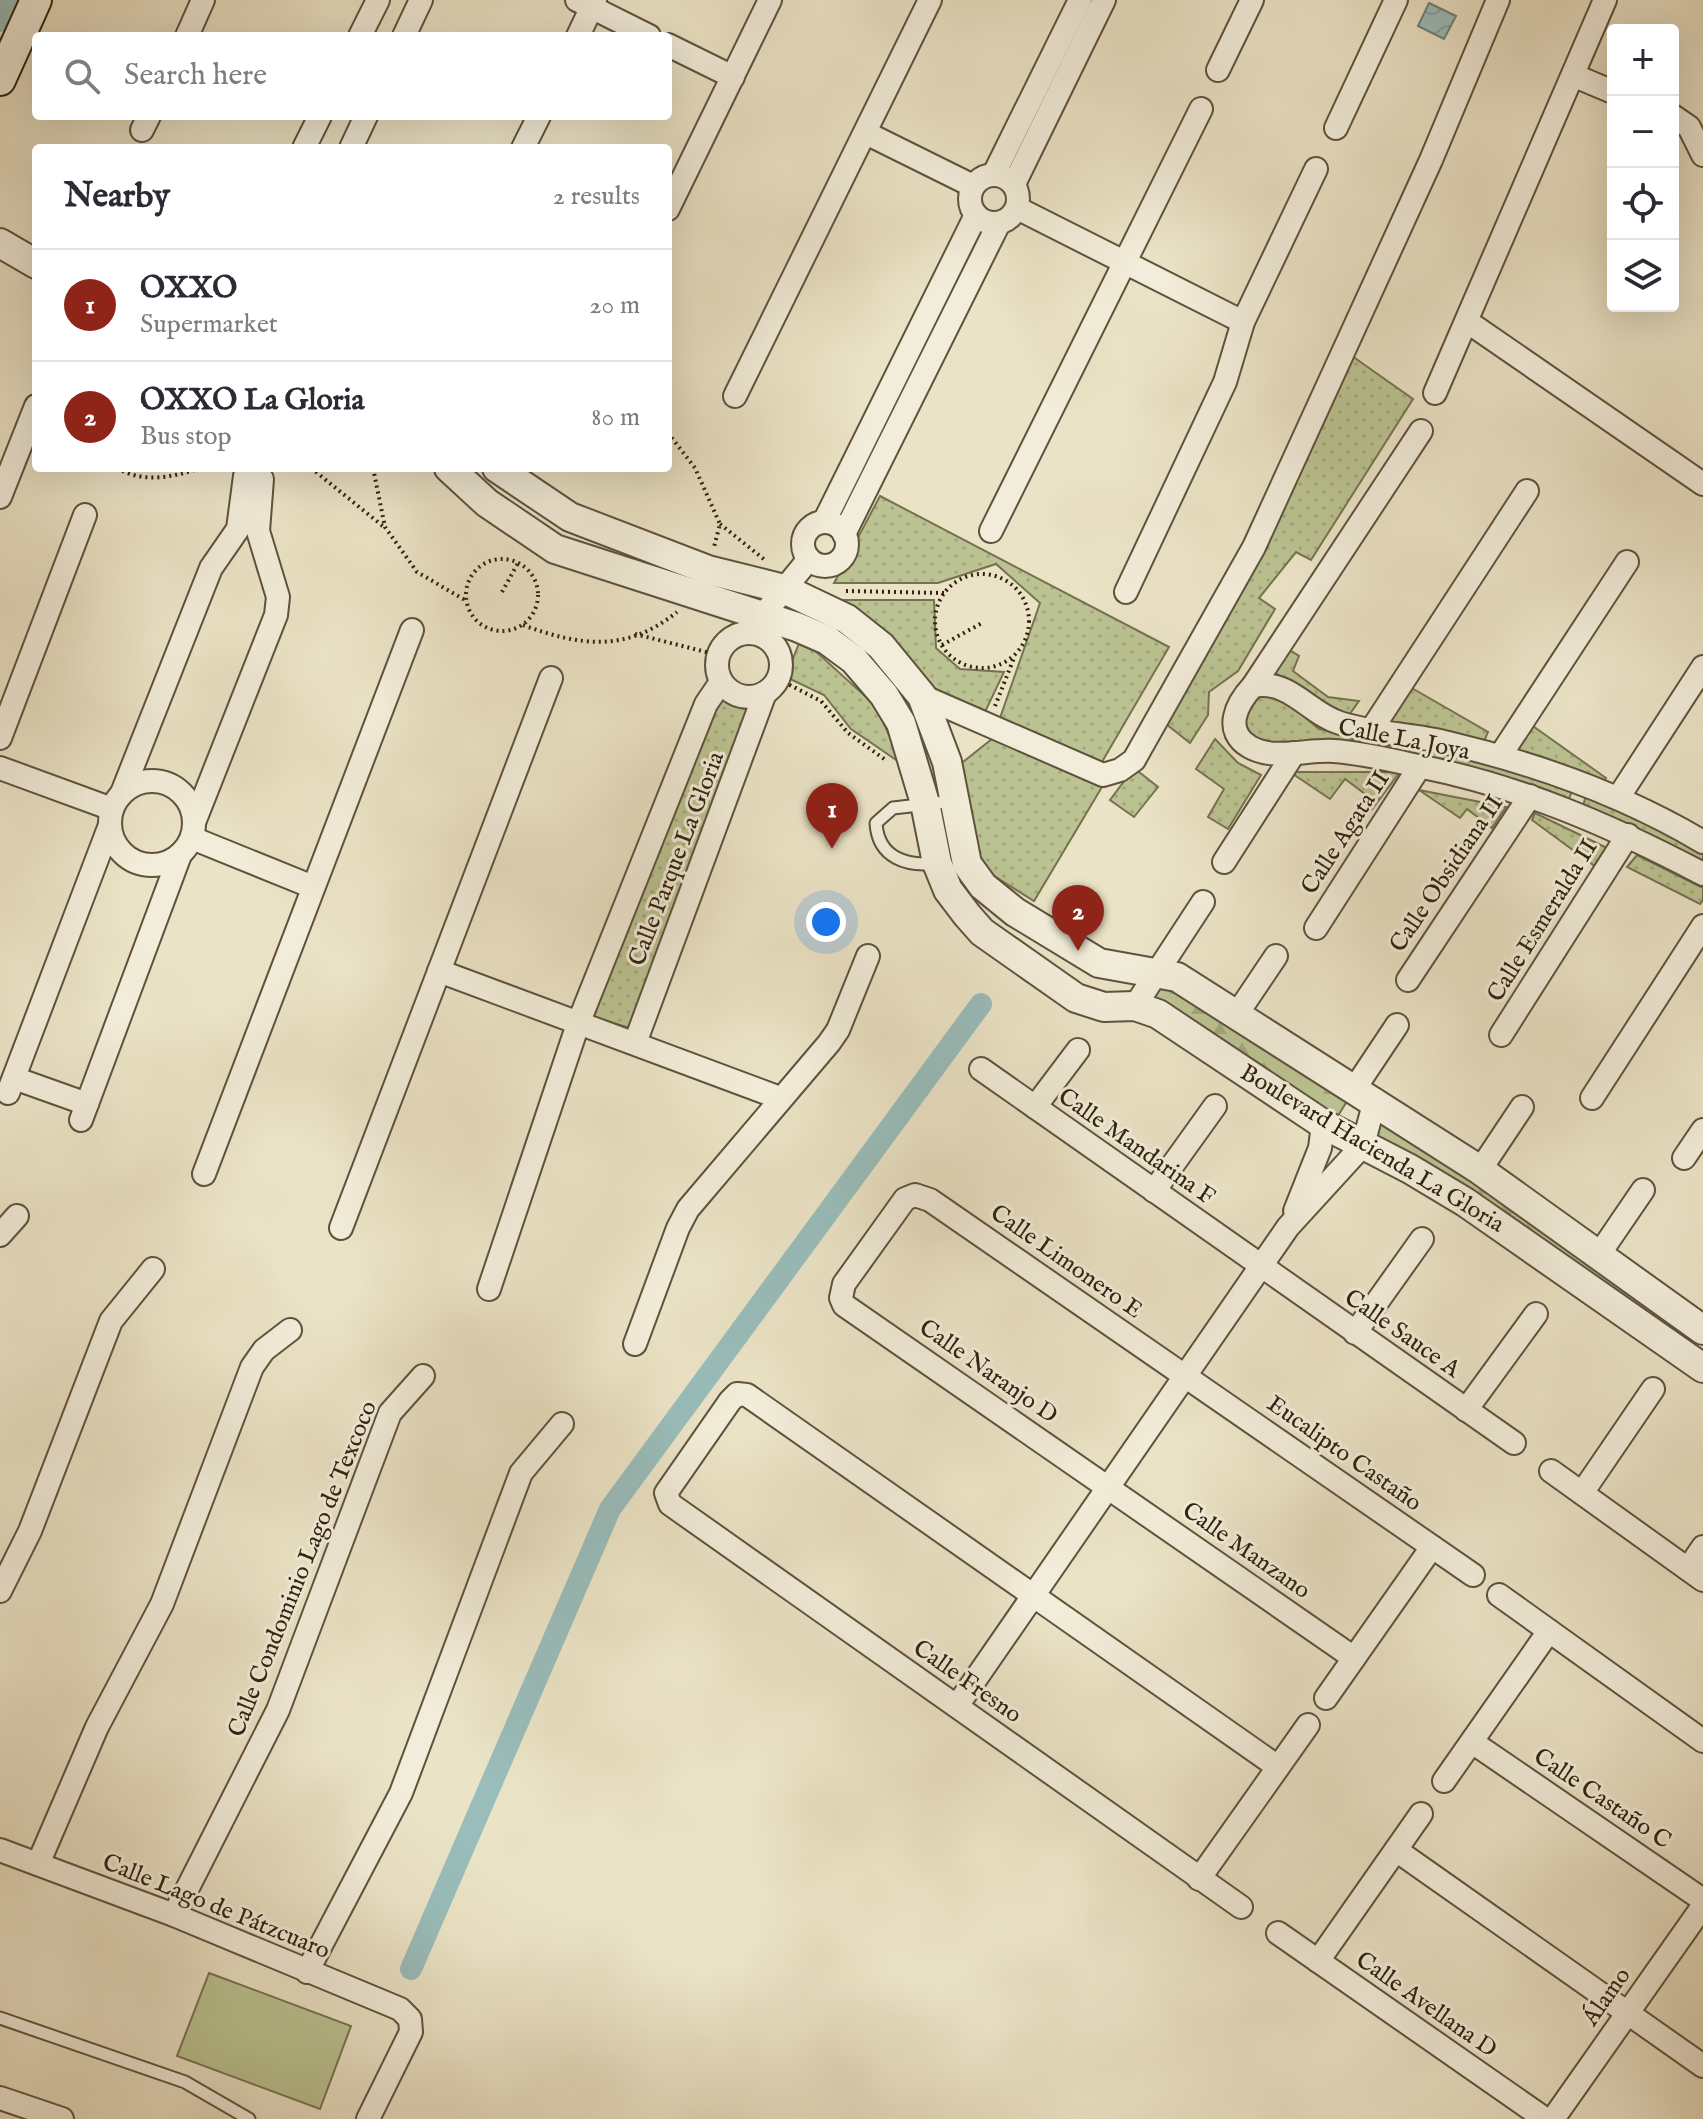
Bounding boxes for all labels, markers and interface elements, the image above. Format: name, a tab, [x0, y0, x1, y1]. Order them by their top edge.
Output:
map controls	[1607, 24, 1679, 312]
button: +	[1607, 24, 1679, 96]
search box	[32, 32, 672, 120]
icon: search	[60, 54, 104, 98]
text: Search here	[124, 57, 267, 95]
button: −	[1607, 96, 1679, 168]
button: locate	[1607, 168, 1679, 240]
text: Nearby	[64, 175, 170, 218]
text: 2 results	[553, 180, 640, 213]
button: layers	[1607, 240, 1679, 312]
text: OXXO	[140, 270, 237, 308]
text: 1	[85, 289, 95, 322]
text: 20 m	[589, 289, 640, 322]
text: Supermarket	[140, 308, 278, 341]
text: OXXO La Gloria	[140, 382, 365, 420]
text: 2	[84, 401, 96, 434]
text: 80 m	[591, 401, 640, 434]
text: Bus stop	[140, 420, 232, 453]
street label: Calle La Joya	[1336, 712, 1473, 768]
street label: Calle Parque La Gloria	[622, 747, 732, 970]
street label: Calle Agata II	[1295, 765, 1397, 901]
pin: 1	[806, 783, 858, 849]
street label: Calle Obsidiana II	[1383, 790, 1511, 958]
street label: Calle Esmeralda II	[1481, 834, 1605, 1008]
pin: 2	[1052, 885, 1104, 951]
your location	[806, 902, 846, 942]
street label: Boulevard Hacienda La Gloria	[1234, 1058, 1510, 1241]
street label: Calle Mandarina F	[1052, 1081, 1220, 1213]
street label: Calle Limonero E	[984, 1198, 1148, 1326]
street label: Calle Sauce A	[1338, 1283, 1467, 1386]
street label: Calle Naranjo D	[913, 1313, 1063, 1431]
street label: Eucalipto Castaño	[1260, 1389, 1428, 1519]
street label: Calle Condominio Lago de Texcoco	[221, 1396, 385, 1742]
street label: Calle Manzano	[1176, 1495, 1316, 1607]
street label: Calle Fresno	[907, 1633, 1027, 1731]
street label: Calle Castaño C	[1527, 1742, 1677, 1856]
street label: Calle Lago de Pátzcuaro	[98, 1847, 334, 1967]
street label: Calle Avellana D	[1349, 1945, 1503, 2065]
street label: Álamo	[1575, 1962, 1638, 2033]

